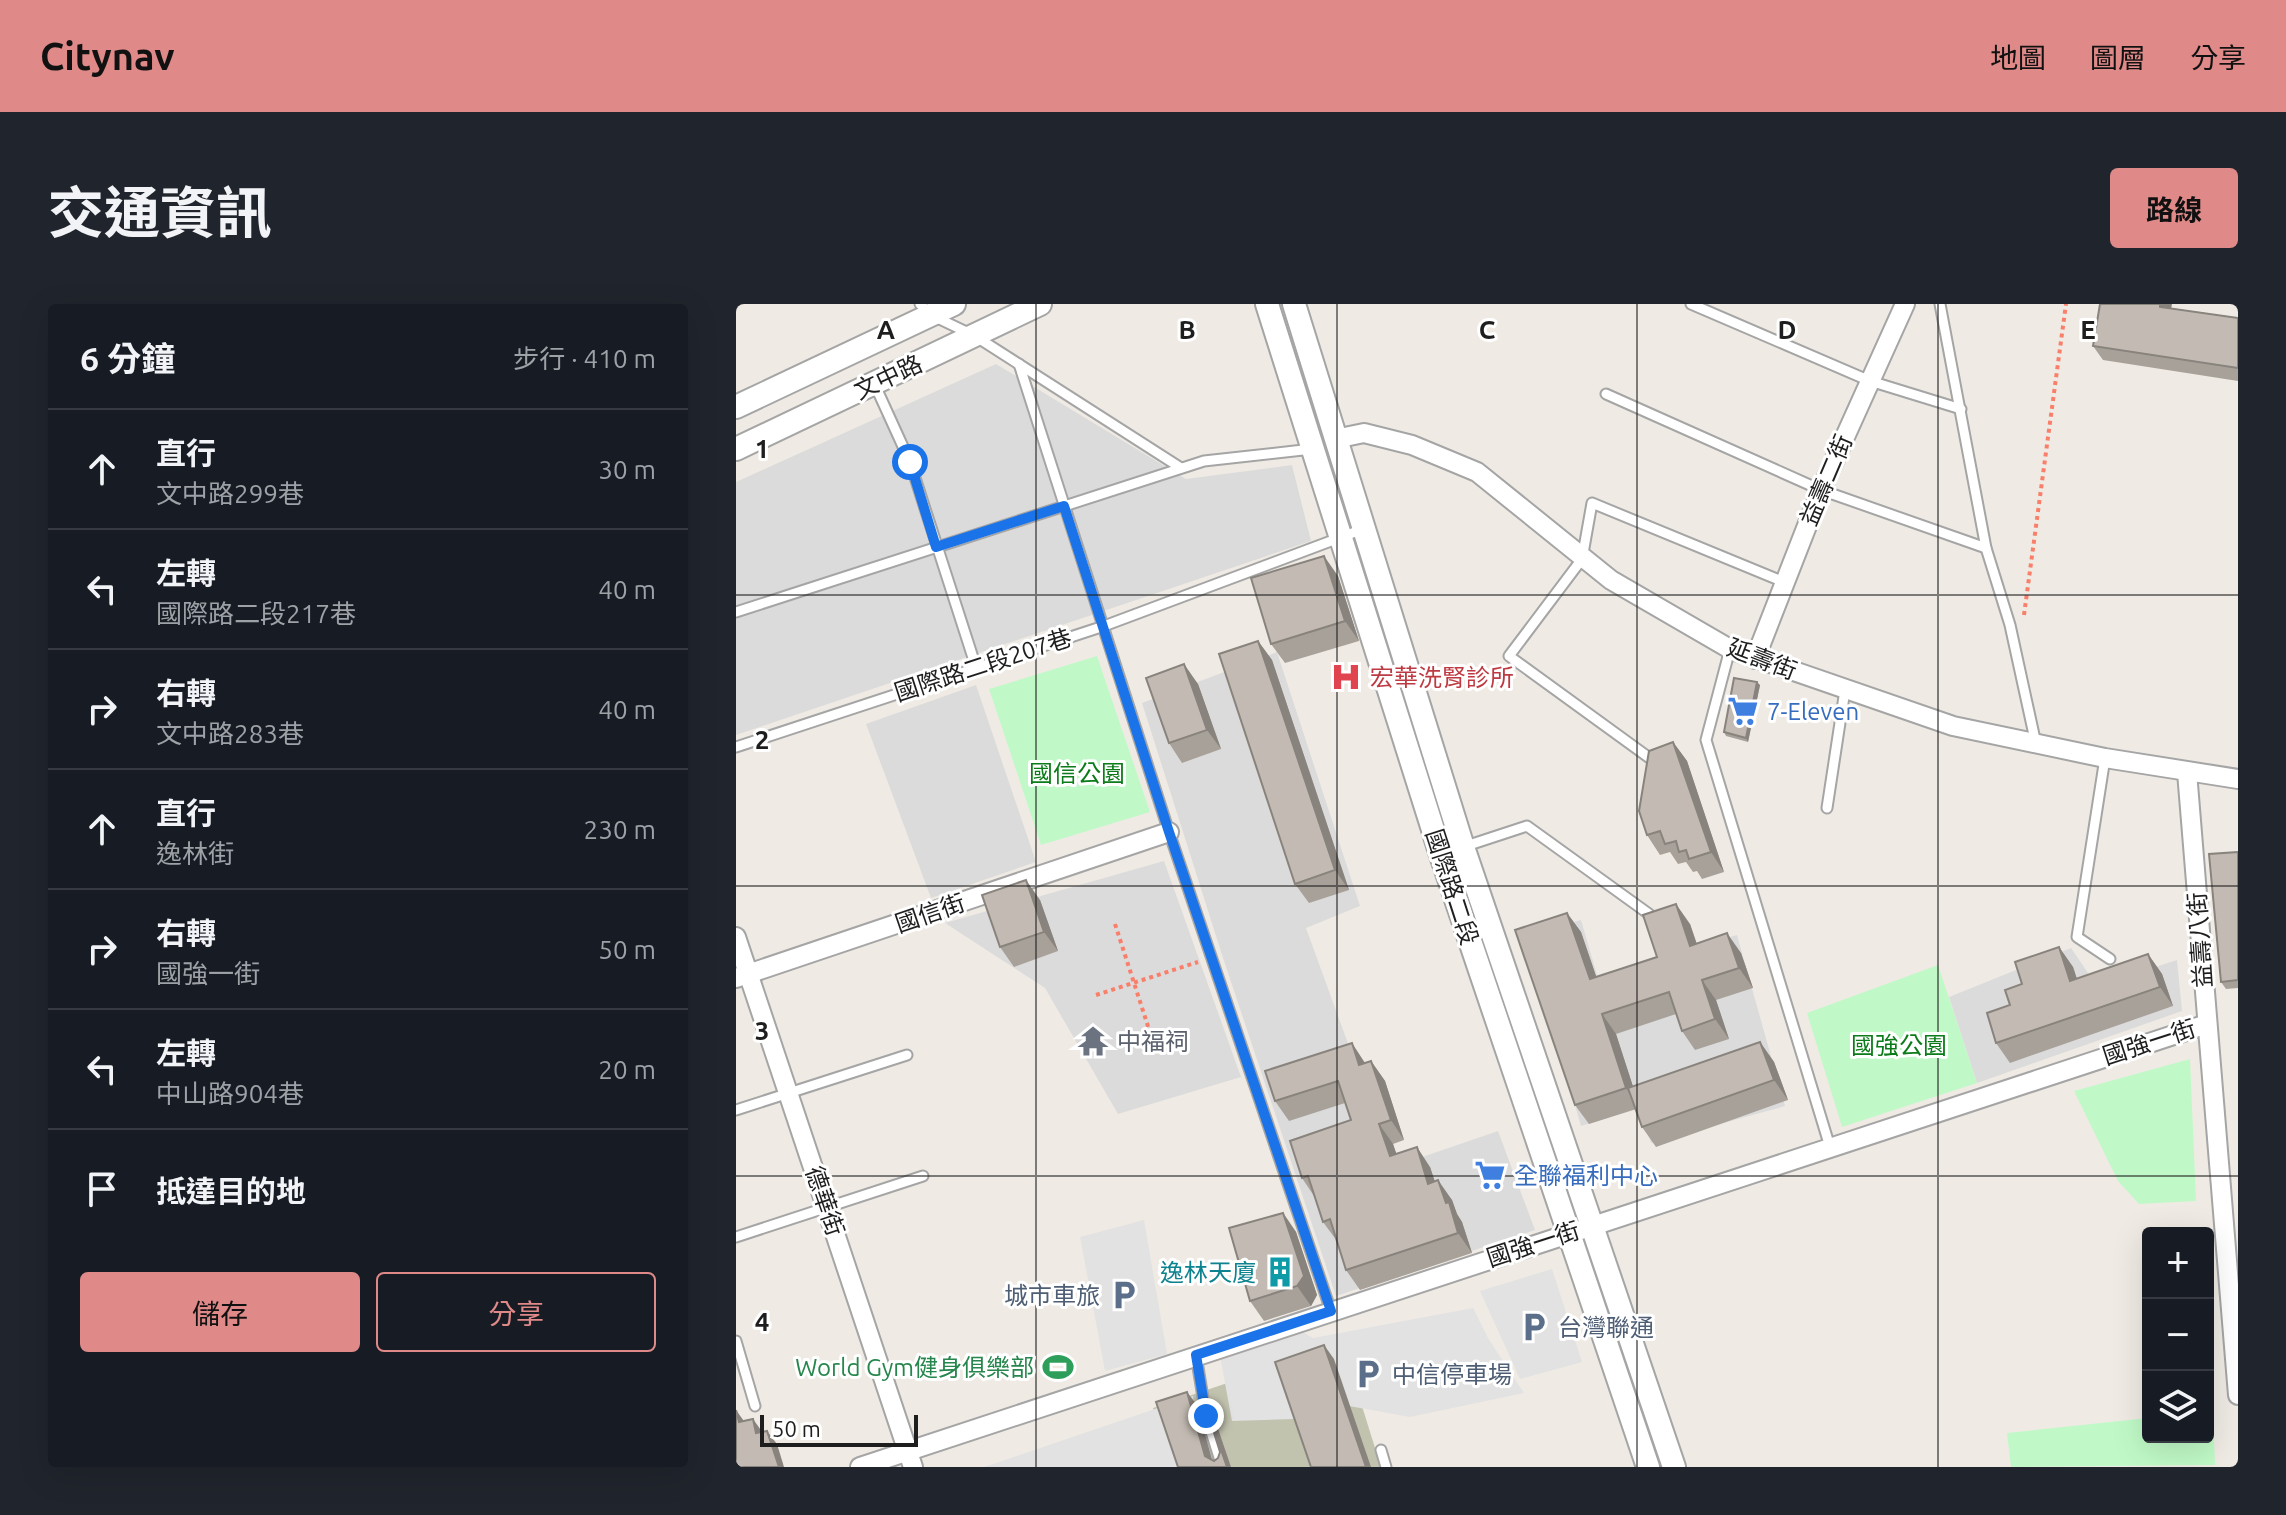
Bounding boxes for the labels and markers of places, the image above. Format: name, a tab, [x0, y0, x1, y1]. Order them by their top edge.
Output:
hospital icon: 宏華洗腎診所	[1329, 660, 1363, 694]
place label: 宏華洗腎診所	[1370, 664, 1514, 691]
supermarket icon: 7-Eleven	[1726, 694, 1760, 728]
place label: 7-Eleven	[1767, 698, 1859, 725]
temple icon: 中福祠	[1076, 1024, 1110, 1058]
place label: 中福祠	[1117, 1028, 1189, 1055]
supermarket icon: 全聯福利中心	[1473, 1158, 1507, 1192]
place label: 全聯福利中心	[1514, 1162, 1658, 1189]
building icon: 逸林天廈	[1263, 1255, 1297, 1289]
place label: 逸林天廈	[1160, 1259, 1256, 1286]
parking icon: 城市車旅	[1107, 1278, 1141, 1312]
place label: 城市車旅	[1004, 1282, 1100, 1309]
parking icon: 台灣聯通	[1517, 1310, 1551, 1344]
place label: 台灣聯通	[1558, 1314, 1654, 1341]
sports icon: World Gym健身俱樂部	[1041, 1350, 1075, 1384]
place label: World Gym健身俱樂部	[795, 1354, 1034, 1381]
parking icon: 中信停車場	[1351, 1357, 1385, 1391]
place label: 中信停車場	[1392, 1361, 1512, 1388]

